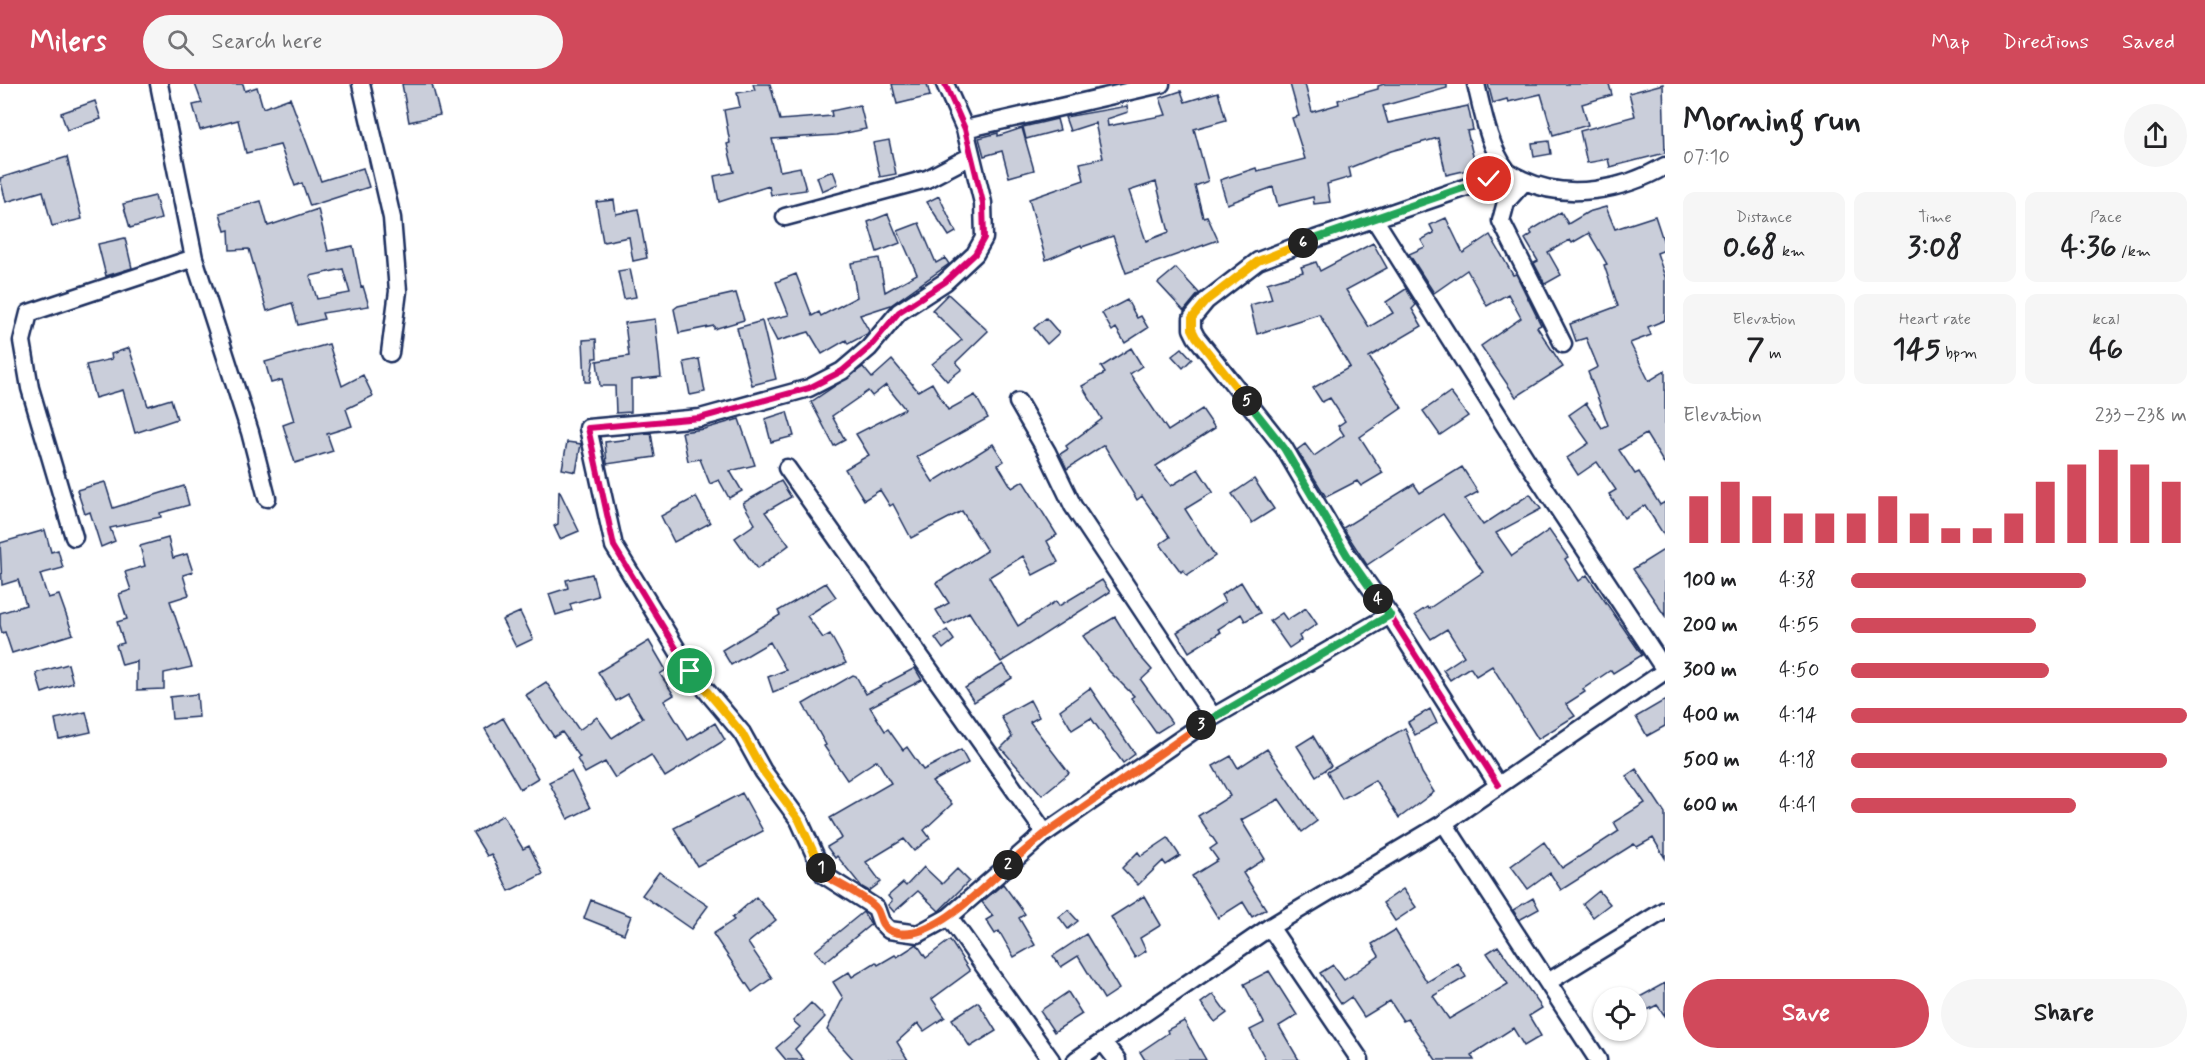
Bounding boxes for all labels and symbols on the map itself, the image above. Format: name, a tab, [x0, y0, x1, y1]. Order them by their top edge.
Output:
pin	[1463, 153, 1514, 204]
pin: 6	[1288, 228, 1318, 258]
pin: 5	[1232, 386, 1262, 416]
pin: 4	[1363, 584, 1393, 614]
pin	[664, 645, 715, 696]
pin: 3	[1186, 710, 1216, 740]
pin: 2	[993, 850, 1023, 880]
pin: 1	[806, 853, 836, 883]

